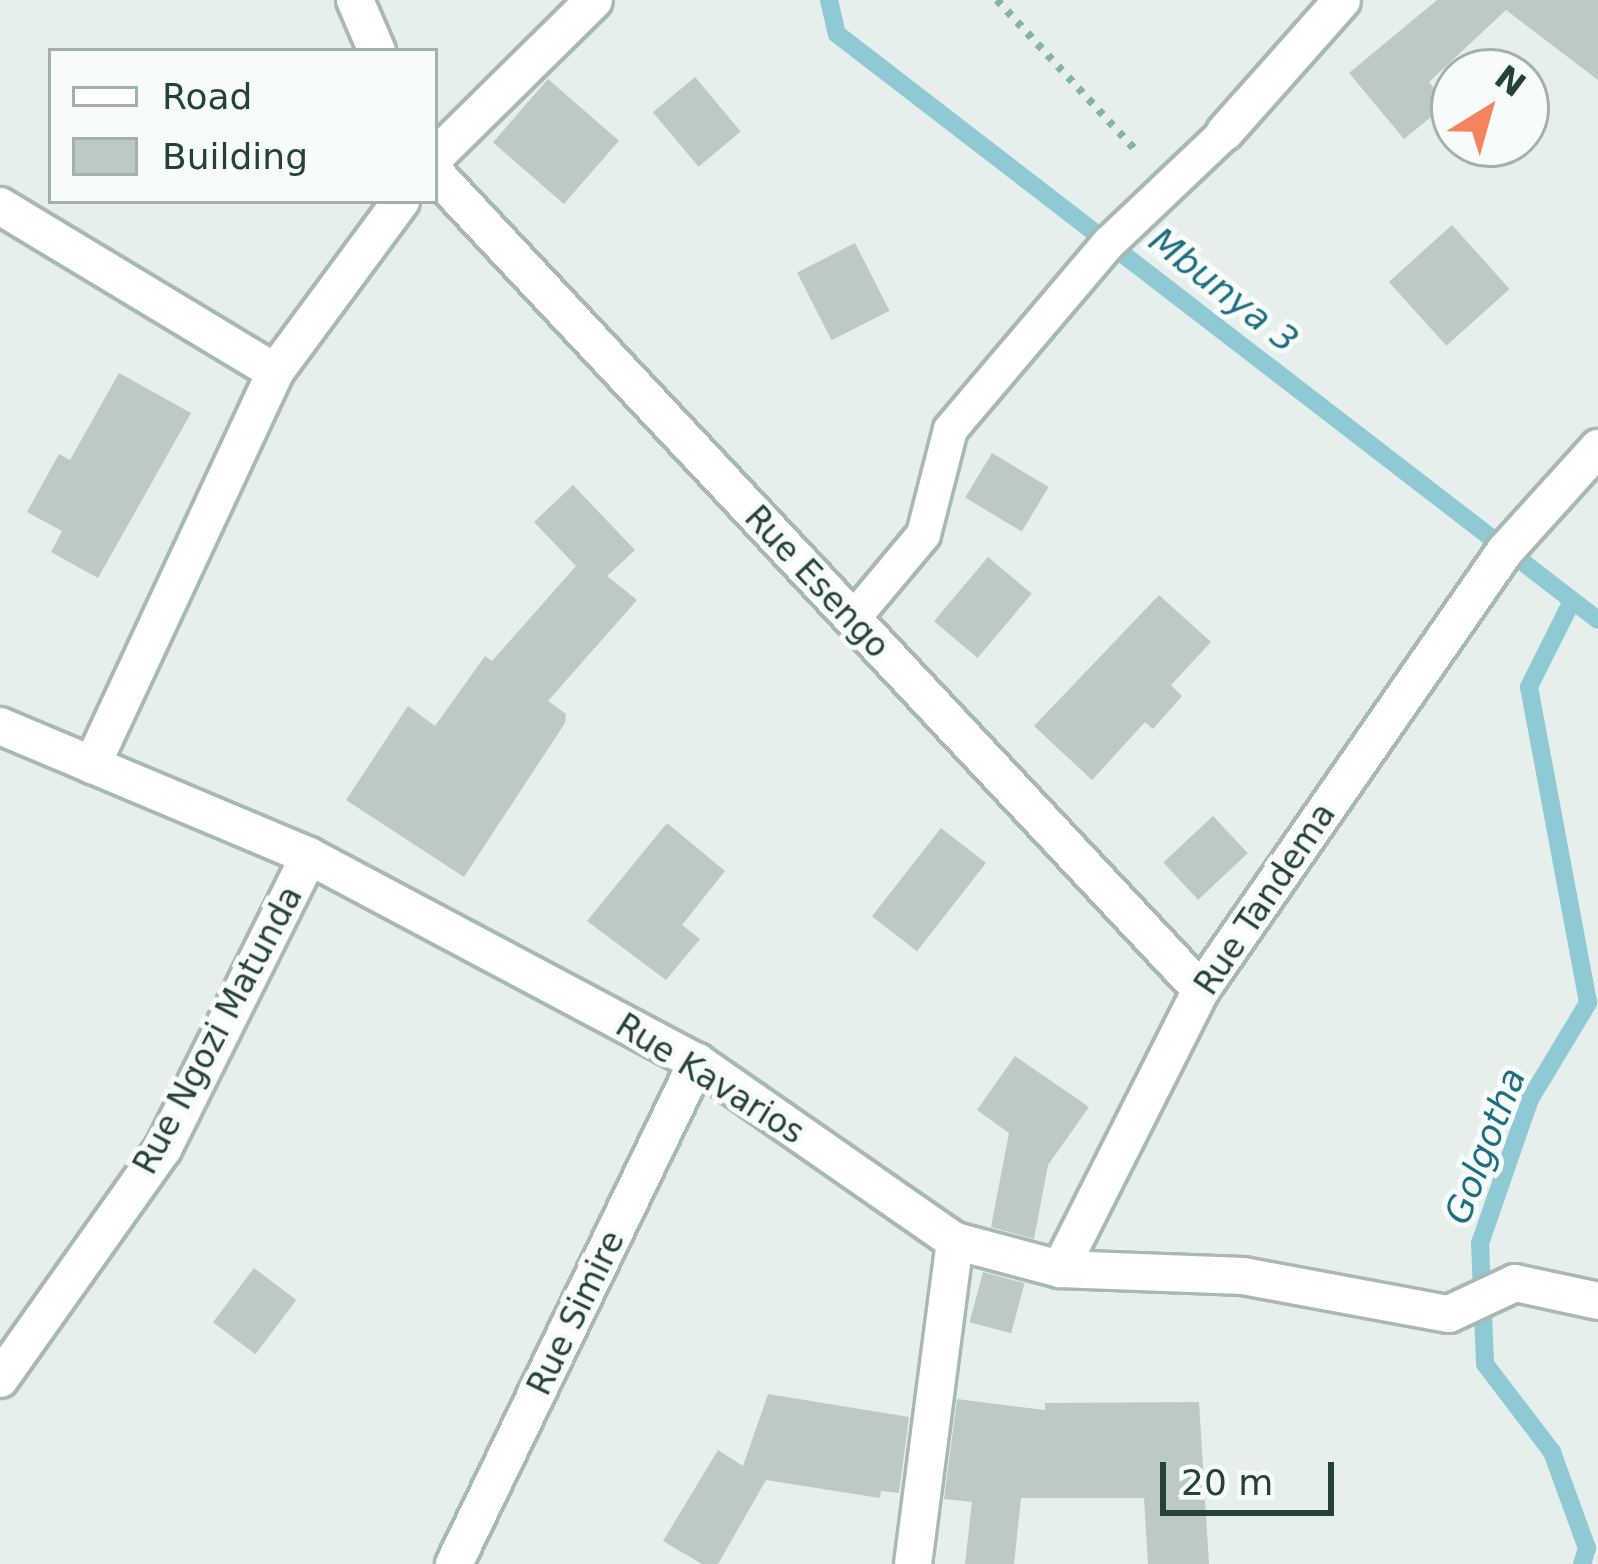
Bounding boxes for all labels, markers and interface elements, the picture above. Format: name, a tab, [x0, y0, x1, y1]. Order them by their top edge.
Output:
legend	[48, 48, 438, 204]
north arrow	[1430, 48, 1550, 168]
text: N	[1487, 57, 1533, 105]
text: Road	[162, 76, 252, 117]
text: Building	[162, 136, 308, 177]
water label: Mbunya 3	[1141, 218, 1307, 362]
street label: Rue Esengo	[737, 498, 897, 666]
street label: Rue Tandema	[1186, 796, 1344, 1002]
street label: Rue Ngozi Matunda	[125, 879, 311, 1181]
street label: Rue Kavarios	[609, 1005, 811, 1153]
water label: Golgotha	[1435, 1062, 1535, 1230]
street label: Rue Simire	[519, 1224, 633, 1402]
scale bar	[1166, 1438, 1340, 1512]
text: 20 m	[1181, 1462, 1273, 1503]

